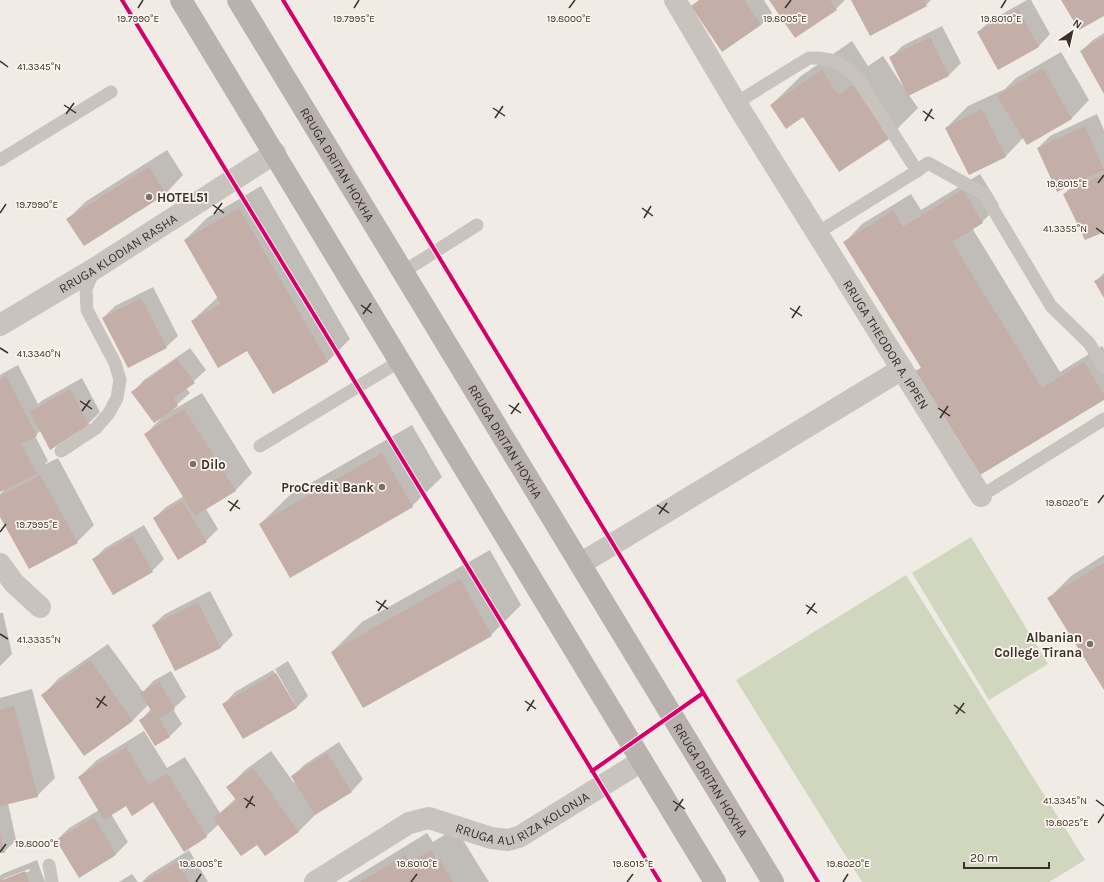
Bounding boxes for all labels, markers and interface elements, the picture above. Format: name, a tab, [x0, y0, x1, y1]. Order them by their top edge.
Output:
north arrow	[1052, 12, 1092, 52]
text: 19.7990°E	[117, 13, 159, 25]
text: 19.7995°E	[333, 13, 375, 25]
text: 19.8000°E	[547, 13, 591, 25]
text: 19.8005°E	[763, 13, 807, 25]
text: 19.8010°E	[980, 13, 1022, 25]
text: N	[1070, 17, 1084, 32]
text: 41.3345°N	[17, 61, 61, 73]
street label: RRUGA DRITAN HOXHA	[297, 105, 378, 225]
text: 19.8015°E	[1047, 178, 1087, 190]
place label: HOTEL51	[157, 190, 208, 205]
marker: HOTEL51	[144, 192, 154, 202]
text: 19.7990°E	[16, 199, 58, 211]
street label: RRUGA KLODIAN RASHA	[56, 210, 180, 296]
text: 41.3355°N	[1043, 223, 1087, 235]
street label: RRUGA THEODOR A. IPPEN	[840, 277, 932, 412]
text: 41.3340°N	[17, 348, 61, 360]
street label: RRUGA DRITAN HOXHA	[465, 382, 546, 502]
place label: Dilo	[201, 457, 226, 472]
marker: Dilo	[188, 459, 198, 469]
place label: ProCredit Bank	[281, 480, 374, 495]
marker: ProCredit Bank	[377, 482, 387, 492]
text: 19.8020°E	[1045, 497, 1089, 509]
text: 19.7995°E	[16, 519, 58, 531]
place label: Albanian College Tirana	[994, 630, 1082, 660]
text: 41.3335°N	[17, 634, 61, 646]
marker: Albanian College Tirana	[1085, 639, 1095, 649]
street label: RRUGA DRITAN HOXHA	[670, 720, 751, 840]
street label: RRUGA ALI RIZA KOLONJA	[454, 788, 592, 849]
text: 41.3345°N	[1043, 795, 1087, 807]
text: 19.8025°E	[1045, 817, 1089, 829]
text: 19.8000°E	[15, 838, 59, 850]
scale bar	[964, 844, 1049, 870]
text: 20 m	[970, 851, 998, 865]
text: 19.8005°E	[179, 858, 223, 870]
text: 19.8010°E	[396, 858, 438, 870]
text: 19.8015°E	[613, 858, 653, 870]
text: 19.8020°E	[826, 858, 870, 870]

